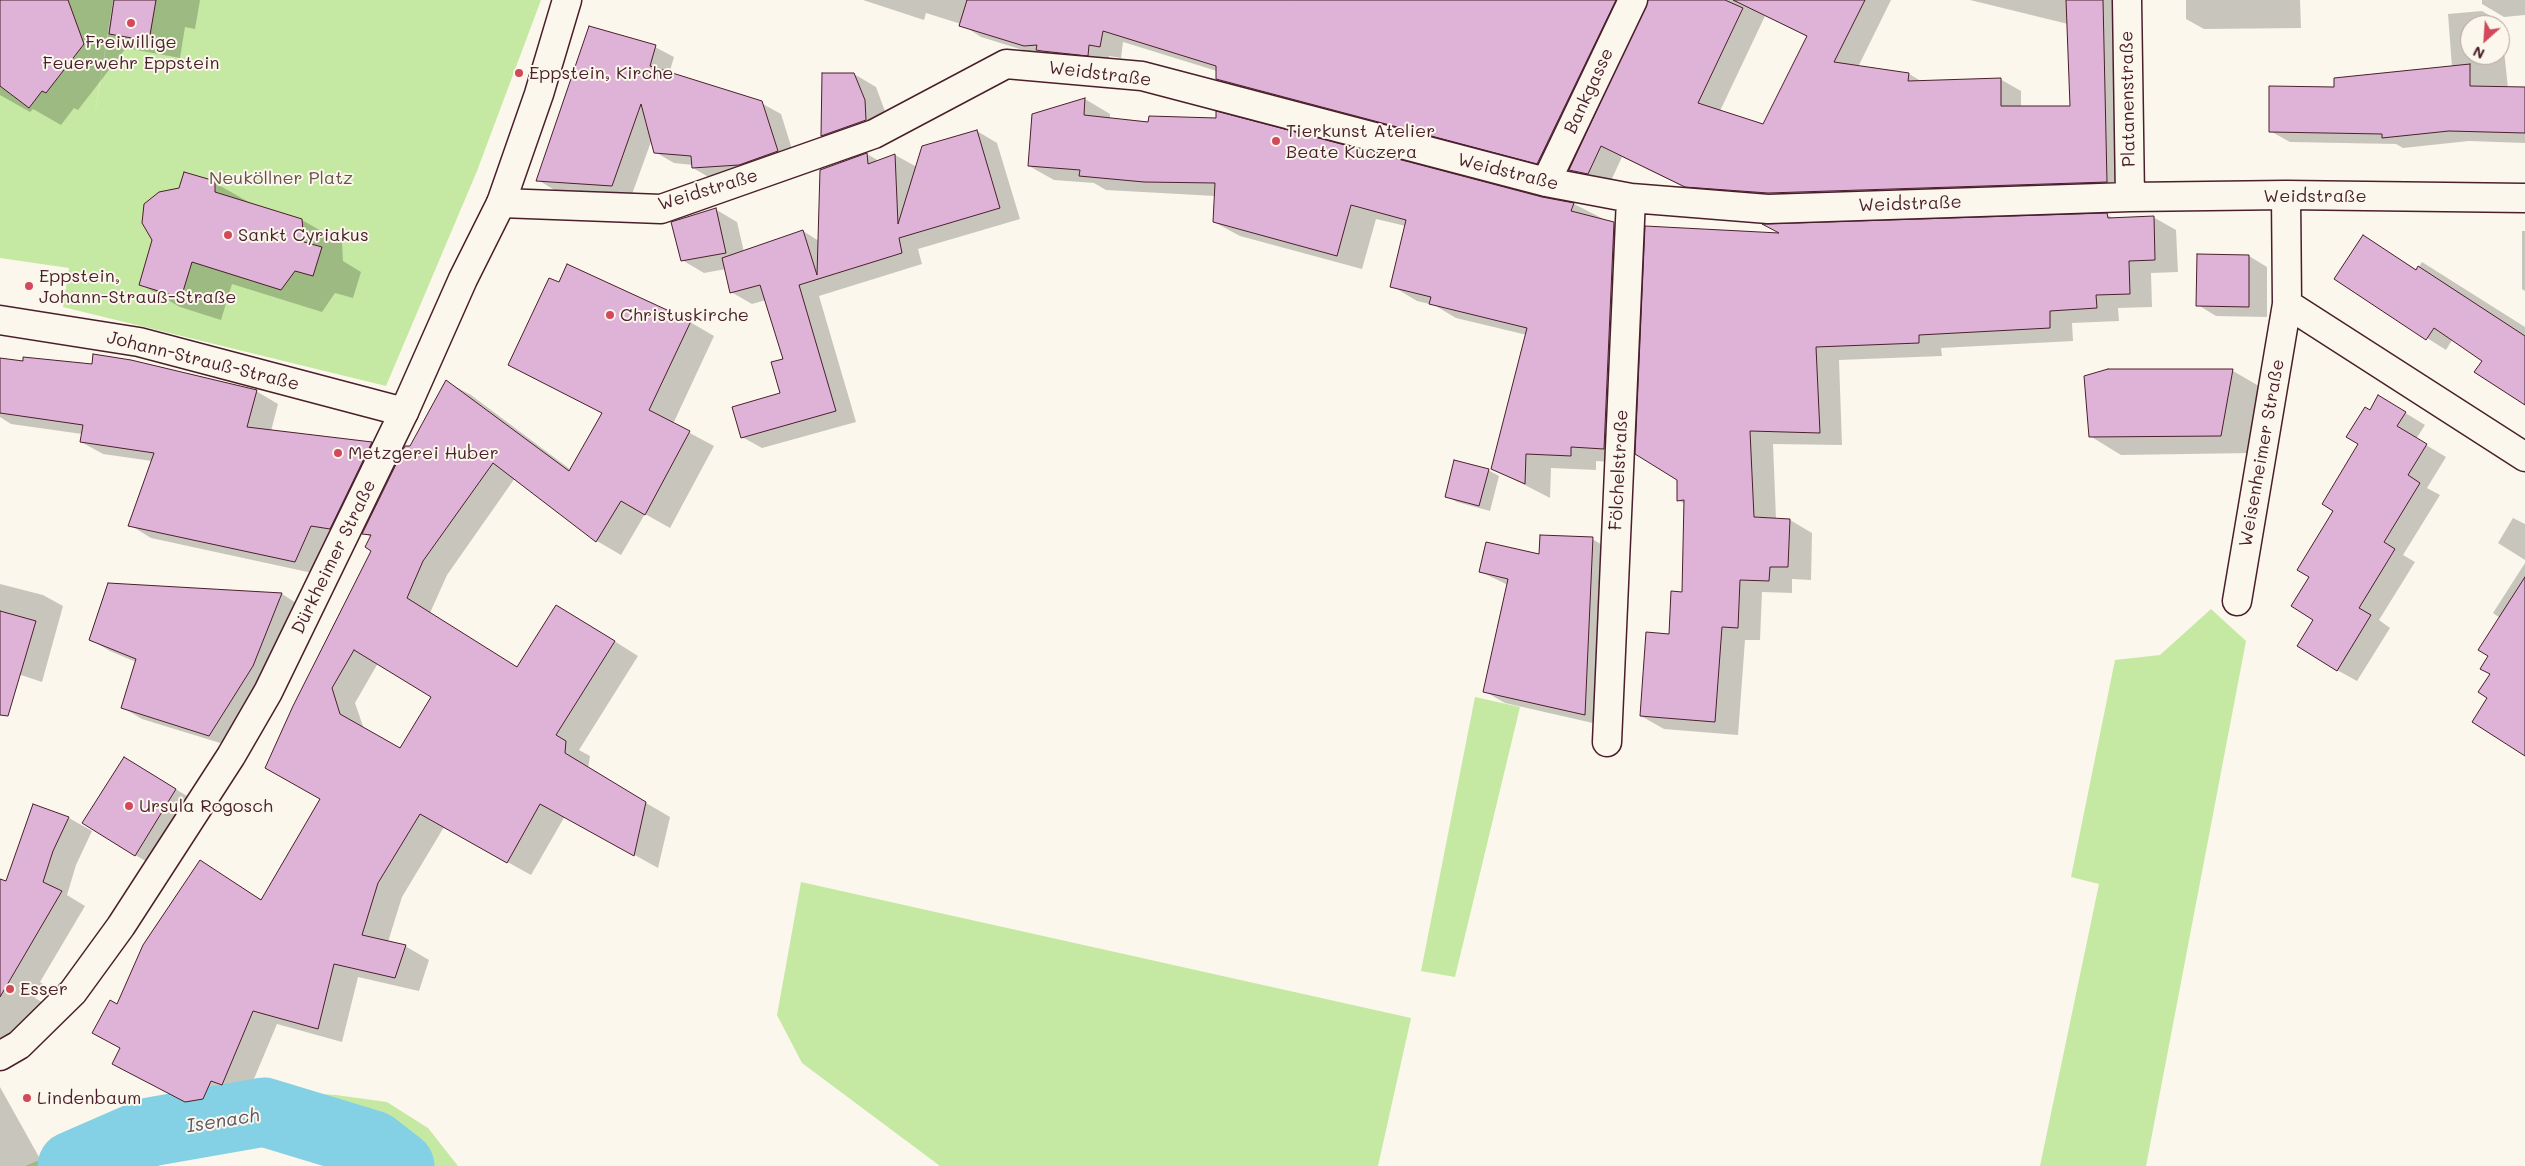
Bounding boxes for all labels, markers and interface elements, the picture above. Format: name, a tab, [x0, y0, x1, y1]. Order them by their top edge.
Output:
north arrow	[2460, 15, 2510, 65]
marker: Freiwillige Feuerwehr Eppstein	[125, 17, 137, 29]
place label: Freiwillige Feuerwehr Eppstein	[42, 31, 220, 74]
street label: Platanenstraße	[2116, 31, 2140, 167]
text: N	[2470, 42, 2488, 64]
street label: Bankgasse	[1560, 45, 1618, 137]
street label: Weidstraße	[1047, 57, 1153, 91]
place label: Eppstein, Kirche	[529, 62, 673, 84]
marker: Eppstein, Kirche	[513, 67, 525, 79]
place label: Tierkunst Atelier Beate Kuczera	[1286, 120, 1435, 162]
marker: Tierkunst Atelier Beate Kuczera	[1270, 135, 1282, 147]
street label: Weidstraße	[1455, 149, 1561, 195]
street label: Weidstraße	[655, 165, 761, 215]
park label: Neuköllner Platz	[209, 167, 353, 189]
street label: Weidstraße	[2263, 185, 2367, 207]
street label: Weidstraße	[1858, 191, 1962, 217]
place label: Sankt Cyriakus	[238, 224, 369, 246]
marker: Sankt Cyriakus	[222, 229, 234, 241]
place label: Eppstein, Johann-Strauß-Straße	[39, 265, 236, 308]
marker: Eppstein, Johann-Strauß-Straße	[23, 280, 35, 292]
place label: Christuskirche	[620, 304, 749, 326]
marker: Christuskirche	[604, 309, 616, 321]
street label: Johann-Strauß-Straße	[105, 327, 301, 395]
street label: Weisenheimer Straße	[2235, 357, 2289, 549]
street label: Fölchelstraße	[1605, 409, 1633, 531]
place label: Metzgerei Huber	[348, 442, 499, 464]
marker: Metzgerei Huber	[332, 447, 344, 459]
street label: Dürkheimer Straße	[287, 476, 381, 638]
place label: Ursula Rogosch	[139, 795, 273, 817]
marker: Ursula Rogosch	[123, 800, 135, 812]
place label: Esser	[20, 978, 68, 1000]
marker: Esser	[4, 983, 16, 995]
place label: Lindenbaum	[37, 1087, 141, 1109]
marker: Lindenbaum	[21, 1092, 33, 1104]
water label: Isenach	[185, 1104, 261, 1138]

